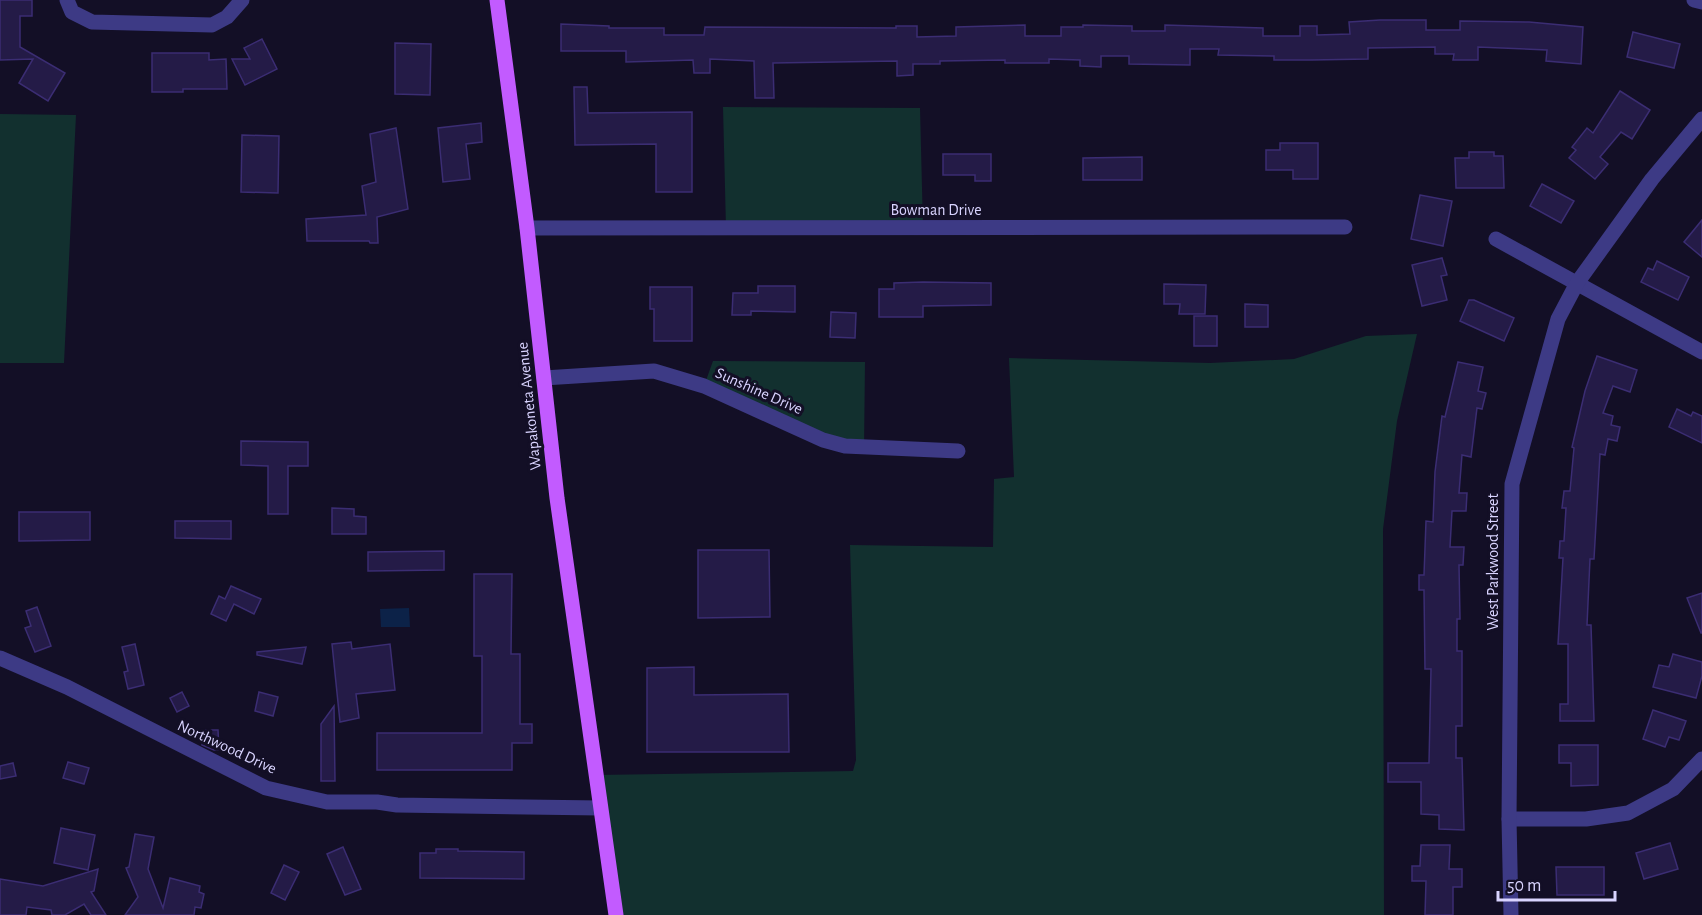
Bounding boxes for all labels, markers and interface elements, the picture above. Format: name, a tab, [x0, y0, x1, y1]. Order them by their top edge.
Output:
street label: Bowman Drive	[890, 202, 982, 218]
street label: Wapakoneta Avenue	[514, 341, 544, 471]
street label: Sunshine Drive	[713, 365, 805, 417]
street label: West Parkwood Street	[1485, 493, 1501, 631]
street label: Northwood Drive	[175, 717, 279, 777]
scale bar	[1498, 864, 1615, 902]
text: 50 m	[1507, 877, 1541, 895]

